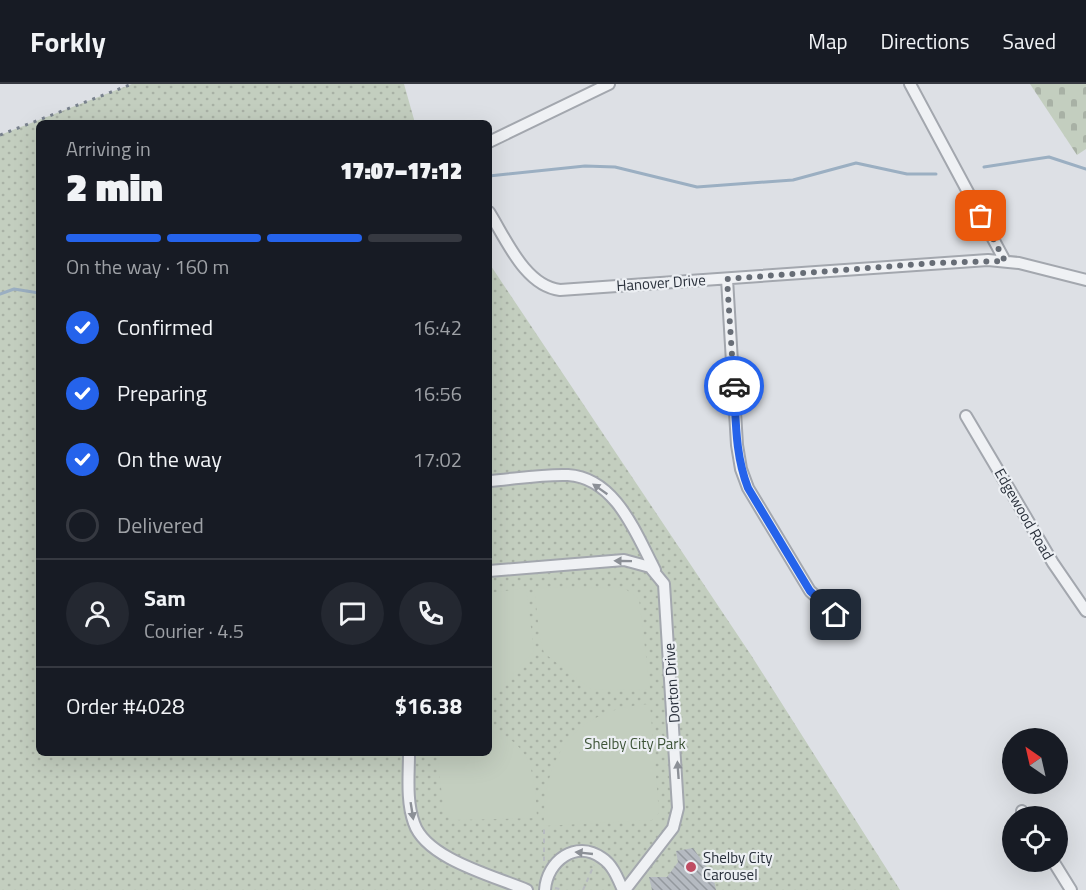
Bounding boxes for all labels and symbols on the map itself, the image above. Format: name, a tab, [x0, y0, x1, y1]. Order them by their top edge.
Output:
pin	[955, 190, 1006, 241]
street label: Hanover Drive	[616, 268, 706, 297]
courier	[704, 356, 764, 416]
street label: Edgewood Road	[989, 464, 1060, 564]
one-way arrow	[592, 483, 608, 495]
one-way arrow	[614, 556, 633, 566]
pin	[810, 589, 861, 640]
street label: Dorton Drive	[657, 642, 686, 724]
north arrow	[1002, 728, 1068, 794]
park label: Shelby City Park	[584, 732, 686, 755]
one-way arrow	[673, 761, 682, 780]
one-way arrow	[407, 802, 416, 821]
place label: Shelby City Carousel	[703, 846, 772, 886]
one-way arrow	[574, 848, 593, 857]
marker: Shelby City Carousel	[684, 860, 698, 874]

